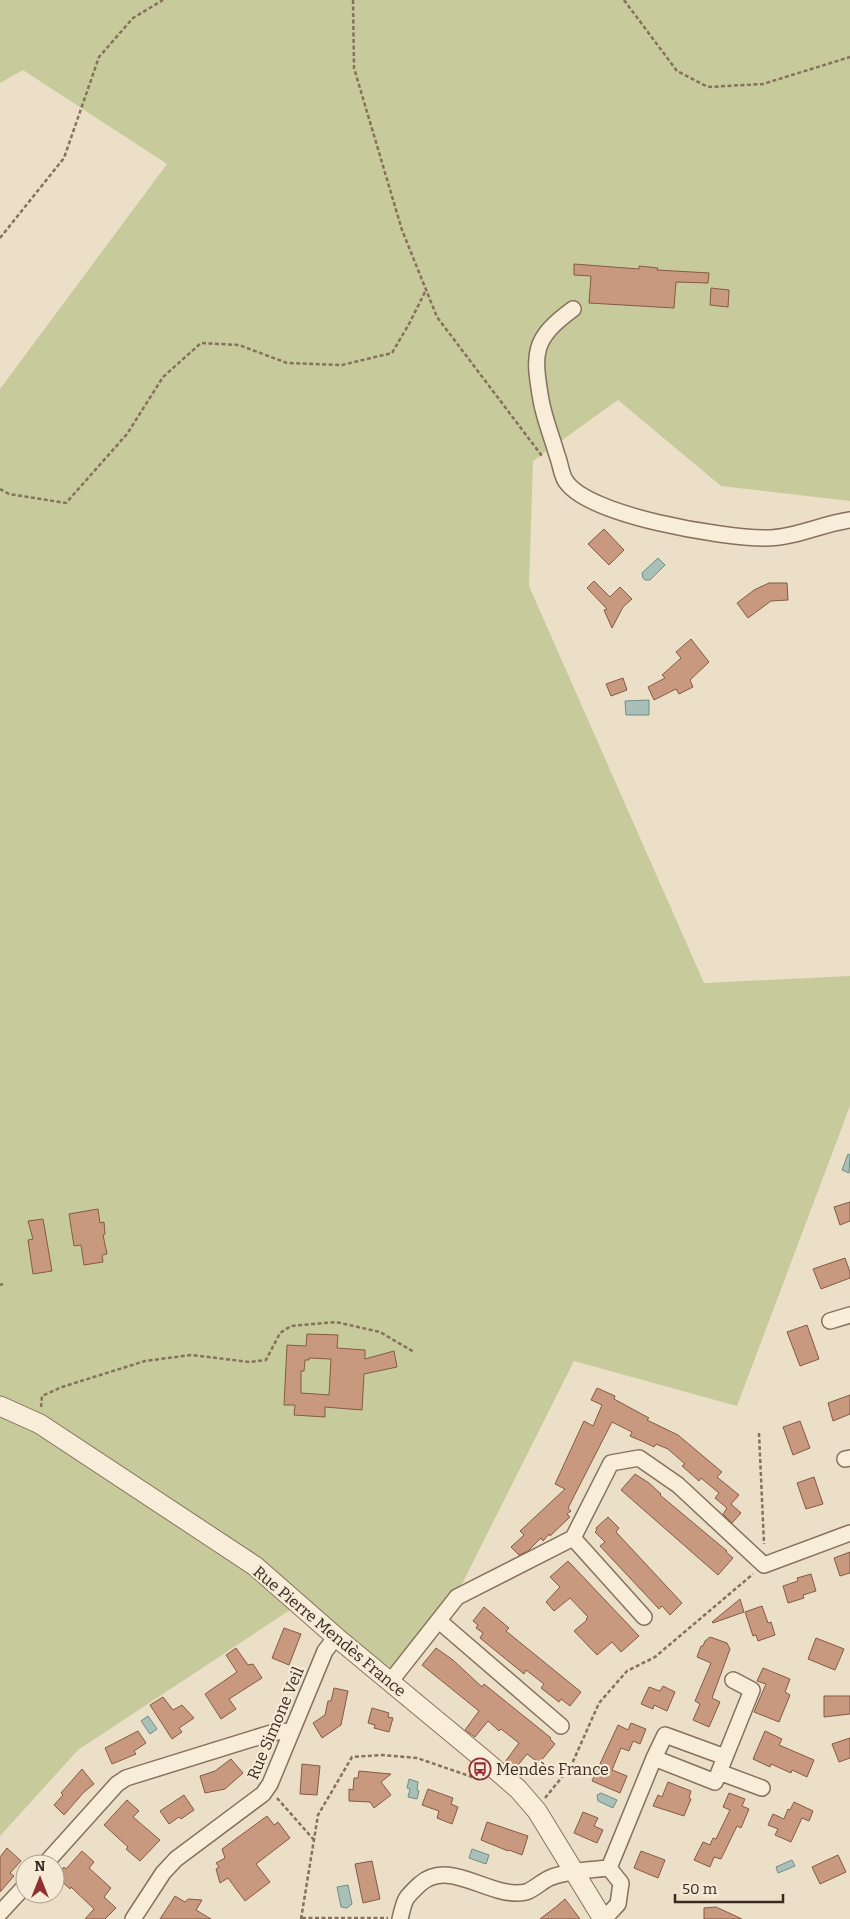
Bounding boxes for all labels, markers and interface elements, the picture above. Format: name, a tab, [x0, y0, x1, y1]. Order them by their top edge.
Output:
street label: Rue Pierre Mendès France	[250, 1562, 410, 1701]
street label: Rue Simone Veil	[243, 1664, 308, 1782]
bus stop icon: Mendès France	[468, 1757, 492, 1781]
place label: Mendès France	[496, 1760, 609, 1779]
north arrow	[15, 1854, 65, 1904]
text: N	[35, 1858, 46, 1875]
scale bar	[675, 1872, 782, 1904]
text: 50 m	[682, 1880, 718, 1898]

